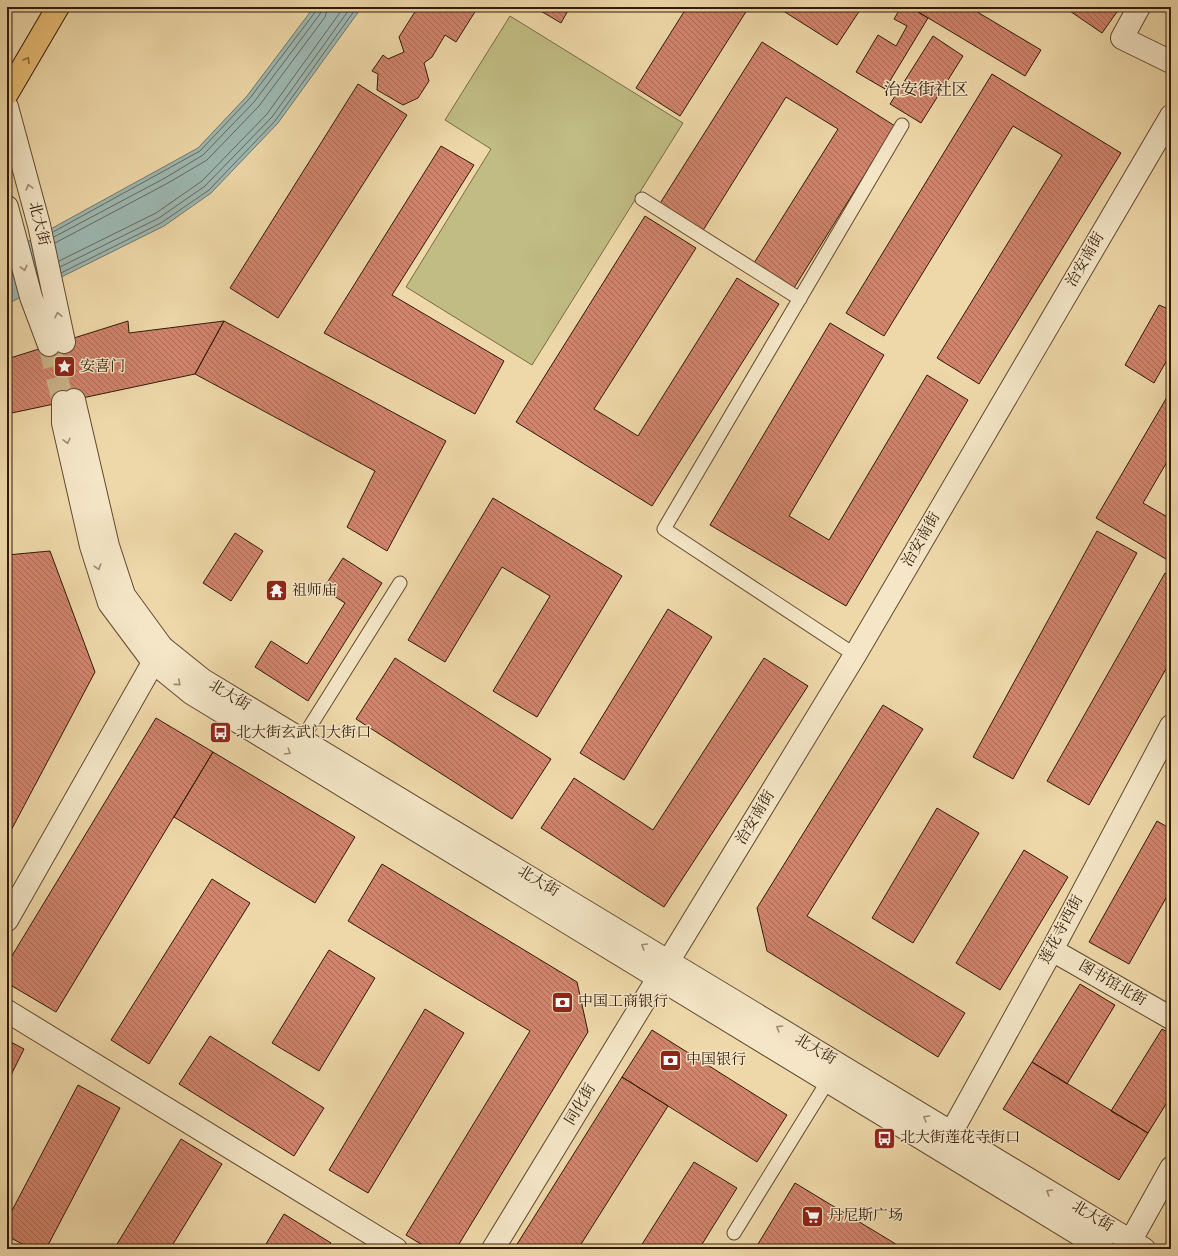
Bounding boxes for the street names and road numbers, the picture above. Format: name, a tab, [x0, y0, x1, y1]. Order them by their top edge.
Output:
street label: 北大街	[22, 200, 54, 248]
street label: 治安南街	[1062, 229, 1110, 291]
street label: 治安南街	[898, 509, 946, 571]
street label: 北大街	[204, 675, 254, 717]
street label: 治安南街	[732, 787, 780, 849]
street label: 北大街	[513, 861, 563, 903]
street label: 莲花寺西街	[1035, 892, 1089, 968]
street label: 图书馆北街	[1074, 956, 1150, 1012]
street label: 北大街	[790, 1029, 840, 1071]
street label: 同化街	[560, 1080, 602, 1130]
street label: 北大街	[1067, 1196, 1117, 1238]

